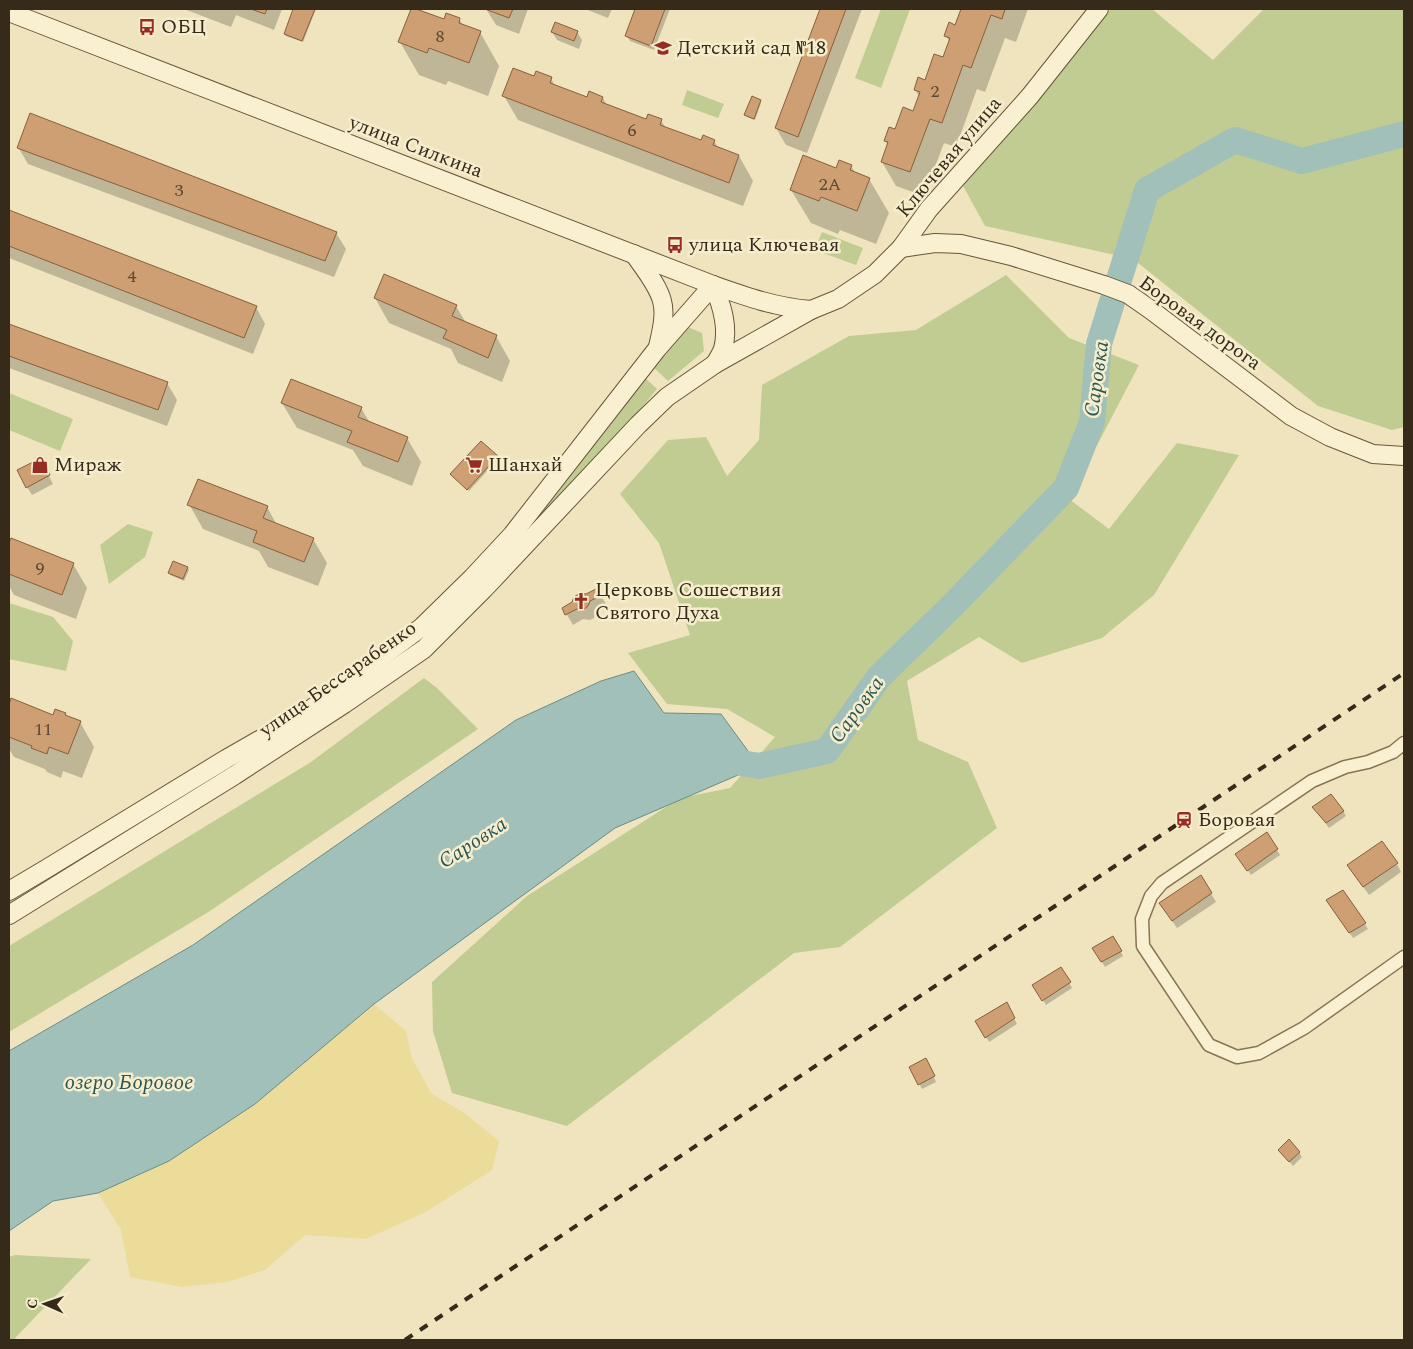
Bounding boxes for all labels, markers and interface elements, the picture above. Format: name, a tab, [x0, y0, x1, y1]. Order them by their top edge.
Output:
place label: ОБЦ	[161, 12, 206, 42]
bus stop icon: ОБЦ	[137, 17, 157, 37]
house number: 8	[436, 23, 445, 50]
place label: Детский сад №18	[677, 33, 826, 63]
school or university icon: Детский сад №18	[653, 38, 673, 58]
house number: 2	[931, 78, 940, 105]
street label: Ключевая улица	[889, 90, 1009, 224]
street label: улица Силкина	[344, 107, 487, 186]
house number: 6	[628, 117, 637, 144]
house number: 2А	[819, 171, 841, 198]
house number: 3	[175, 177, 184, 204]
place label: улица Ключевая	[688, 230, 840, 260]
bus stop icon: улица Ключевая	[665, 235, 685, 255]
house number: 4	[128, 263, 137, 290]
street label: Боровая дорога	[1132, 268, 1268, 378]
water label: Саровка	[1076, 339, 1118, 419]
place label: Мираж	[54, 450, 122, 480]
place label: Шанхай	[488, 450, 563, 480]
shop icon: Мираж	[30, 455, 50, 475]
supermarket icon: Шанхай	[464, 455, 484, 475]
house number: 9	[36, 555, 45, 582]
place label: Церковь Сошествия Святого Духа	[595, 575, 781, 628]
church icon: Церковь Сошествия Святого Духа	[571, 591, 591, 611]
street label: улица Бессарабенко	[252, 613, 423, 745]
water label: Саровка	[822, 669, 893, 750]
house number: 11	[34, 716, 52, 743]
place label: Боровая	[1198, 805, 1275, 835]
water label: Саровка	[432, 809, 514, 877]
station icon: Боровая	[1174, 810, 1194, 830]
water label: озеро Боровое	[65, 1067, 193, 1099]
north arrow	[20, 1279, 70, 1329]
text: С	[22, 1298, 43, 1309]

